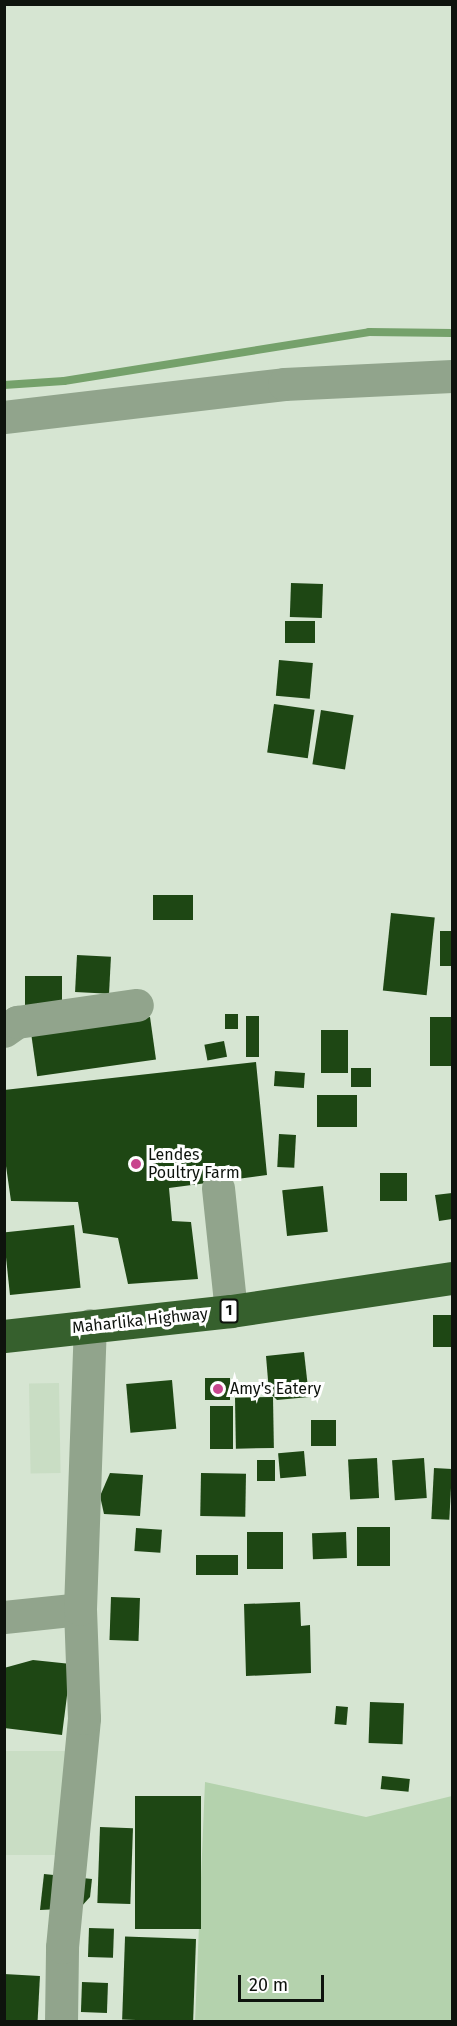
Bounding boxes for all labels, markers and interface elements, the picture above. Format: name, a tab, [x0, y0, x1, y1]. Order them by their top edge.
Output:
place label: Lendes Poultry Farm	[148, 1145, 240, 1183]
marker: Lendes Poultry Farm	[129, 1157, 143, 1171]
road number: 1	[218, 1299, 240, 1323]
street label: Maharlika Highway	[71, 1304, 209, 1338]
place label: Amy's Eatery	[230, 1379, 321, 1399]
marker: Amy's Eatery	[211, 1382, 225, 1396]
scale bar	[241, 1963, 326, 2001]
text: 20 m	[249, 1974, 288, 1996]

